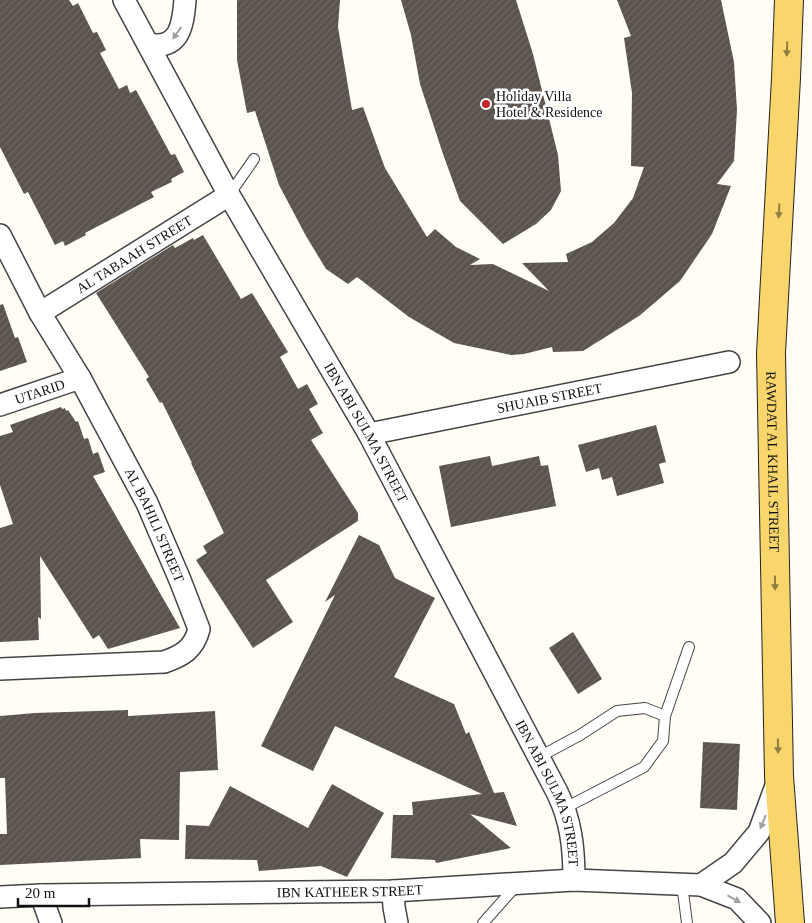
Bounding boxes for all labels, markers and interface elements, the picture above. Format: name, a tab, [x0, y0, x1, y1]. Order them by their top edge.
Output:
one-way arrow	[172, 26, 182, 40]
one-way arrow	[783, 41, 791, 57]
place label: Holiday Villa Hotel & Residence	[496, 89, 603, 120]
marker: Holiday Villa Hotel & Residence	[480, 98, 492, 110]
one-way arrow	[774, 203, 782, 219]
street label: AL TABAAH STREET	[74, 212, 195, 296]
street label: IBN ABI SULMA STREET	[321, 360, 411, 506]
street label: RAWDAT AL KHAIL STREET	[764, 371, 782, 553]
street label: UTARID	[13, 376, 67, 407]
street label: SHUAIB STREET	[495, 380, 604, 416]
street label: AL BAHILI STREET	[122, 465, 188, 585]
one-way arrow	[771, 575, 779, 591]
street label: IBN ABI SULMA STREET	[513, 717, 581, 867]
one-way arrow	[775, 738, 783, 754]
one-way arrow	[759, 815, 767, 830]
scale bar	[18, 876, 89, 908]
street label: IBN KATHEER STREET	[277, 882, 424, 900]
text: 20 m	[25, 885, 56, 901]
one-way arrow	[726, 895, 741, 903]

